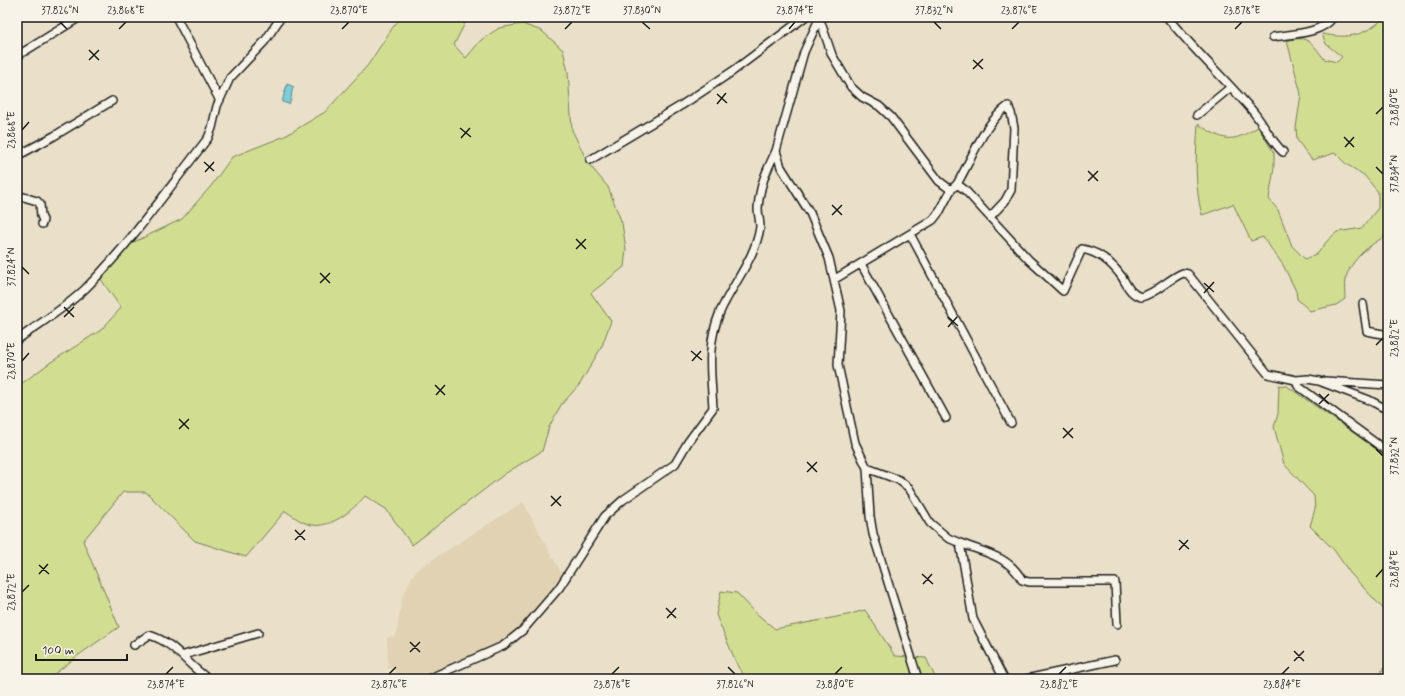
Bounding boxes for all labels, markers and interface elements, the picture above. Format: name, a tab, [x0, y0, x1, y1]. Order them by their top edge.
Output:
text: 37.826°N	[41, 4, 79, 18]
text: 23.868°E	[107, 4, 145, 18]
text: 23.870°E	[330, 4, 368, 18]
text: 23.872°E	[553, 4, 591, 18]
text: 37.830°N	[623, 4, 661, 18]
text: 23.874°E	[776, 4, 814, 18]
text: 37.832°N	[915, 4, 953, 18]
text: 23.876°E	[1001, 4, 1037, 18]
text: 23.878°E	[1224, 4, 1261, 18]
text: 23.880°E	[1388, 88, 1402, 126]
text: 23.868°E	[5, 111, 19, 149]
text: 37.834°N	[1388, 155, 1402, 193]
text: 37.824°N	[5, 247, 19, 286]
text: 23.882°E	[1388, 319, 1402, 357]
text: 23.870°E	[5, 342, 19, 380]
text: 37.832°N	[1388, 437, 1402, 475]
text: 23.884°E	[1388, 550, 1402, 588]
text: 23.872°E	[5, 573, 19, 611]
scale bar	[36, 636, 127, 662]
text: 100 m	[42, 643, 74, 659]
text: 23.874°E	[147, 678, 185, 692]
text: 23.876°E	[371, 678, 407, 692]
text: 23.878°E	[594, 678, 631, 692]
text: 37.826°N	[716, 678, 754, 692]
text: 23.880°E	[816, 678, 854, 692]
text: 23.882°E	[1040, 678, 1078, 692]
text: 23.884°E	[1263, 678, 1301, 692]

